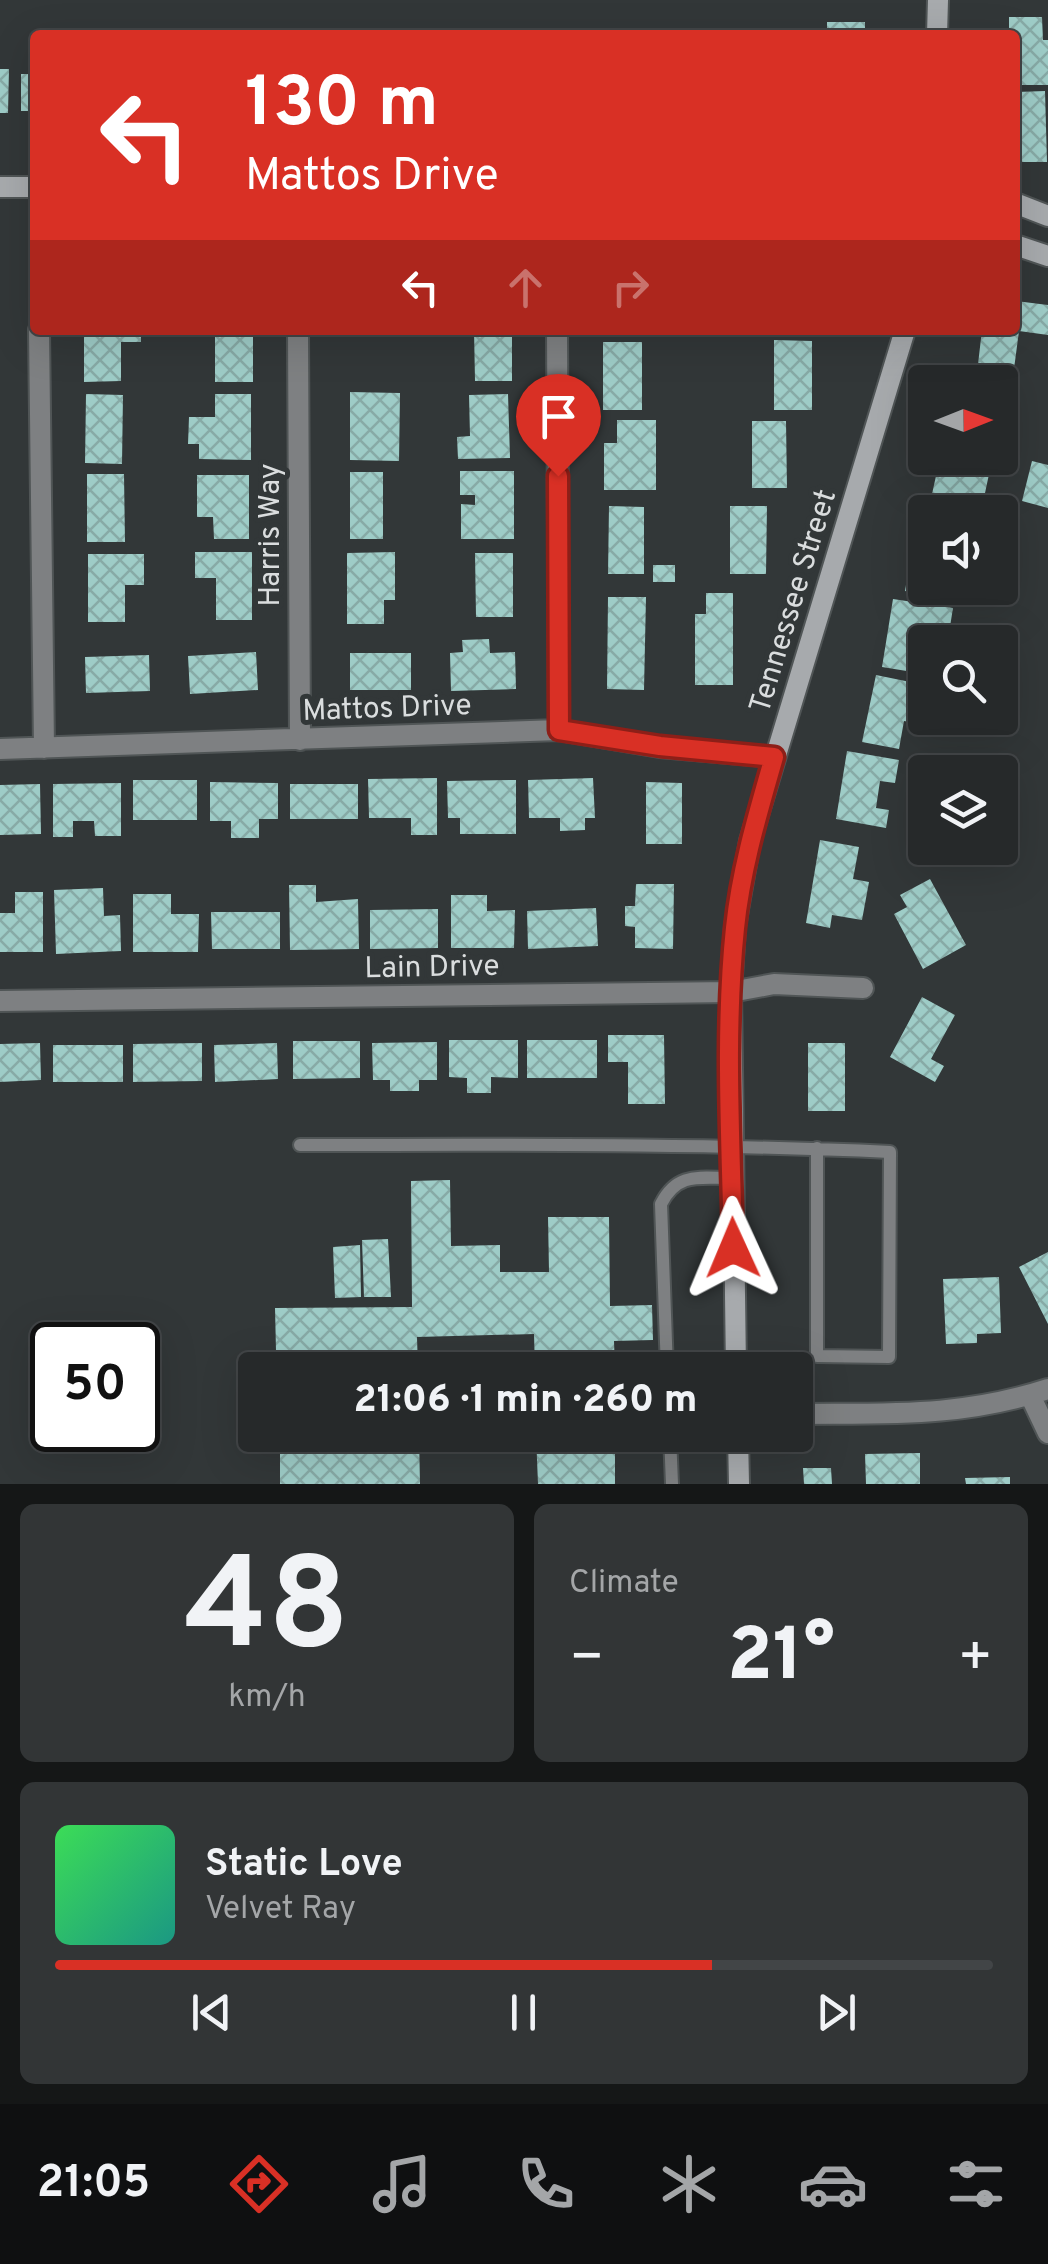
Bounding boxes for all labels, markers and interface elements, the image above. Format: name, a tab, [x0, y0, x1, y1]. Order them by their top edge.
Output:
text: 130 m	[245, 62, 439, 151]
icon: left	[80, 70, 210, 200]
text: Mattos Drive	[245, 149, 499, 206]
icon: left	[393, 260, 448, 315]
icon: ahead	[498, 260, 553, 315]
icon: right	[603, 260, 658, 315]
north arrow	[908, 365, 1018, 475]
map controls	[908, 365, 1018, 865]
pin	[516, 374, 601, 477]
icon: arrive	[531, 389, 586, 444]
street label: Harris Way	[253, 463, 290, 607]
street label: Tennessee Street	[743, 485, 846, 718]
button: sound	[908, 495, 1018, 605]
button: search	[908, 625, 1018, 735]
street label: Mattos Drive	[302, 688, 472, 731]
button: layers	[908, 755, 1018, 865]
street label: Lain Drive	[364, 949, 500, 988]
position arrow	[681, 1196, 785, 1300]
speed limit sign: 50	[30, 1322, 160, 1452]
text: 21:06 · 1 min · 260 m	[354, 1377, 697, 1426]
text: 48	[184, 1530, 350, 1695]
text: Climate	[569, 1564, 679, 1604]
text: 21°	[727, 1612, 835, 1707]
text: −	[569, 1625, 604, 1695]
text: +	[958, 1625, 993, 1695]
text: km/h	[228, 1678, 306, 1718]
text: Static Love	[205, 1841, 403, 1890]
text: Velvet Ray	[205, 1890, 356, 1930]
icon: previous	[184, 1985, 239, 2040]
icon: pause	[496, 1985, 551, 2040]
icon: next	[809, 1985, 864, 2040]
icon: directions	[224, 2149, 294, 2219]
icon: music	[367, 2149, 437, 2219]
icon: phone	[511, 2149, 581, 2219]
icon: climate	[654, 2149, 724, 2219]
icon: car	[798, 2149, 868, 2219]
icon: filters	[941, 2149, 1011, 2219]
text: 21:05	[37, 2156, 150, 2213]

